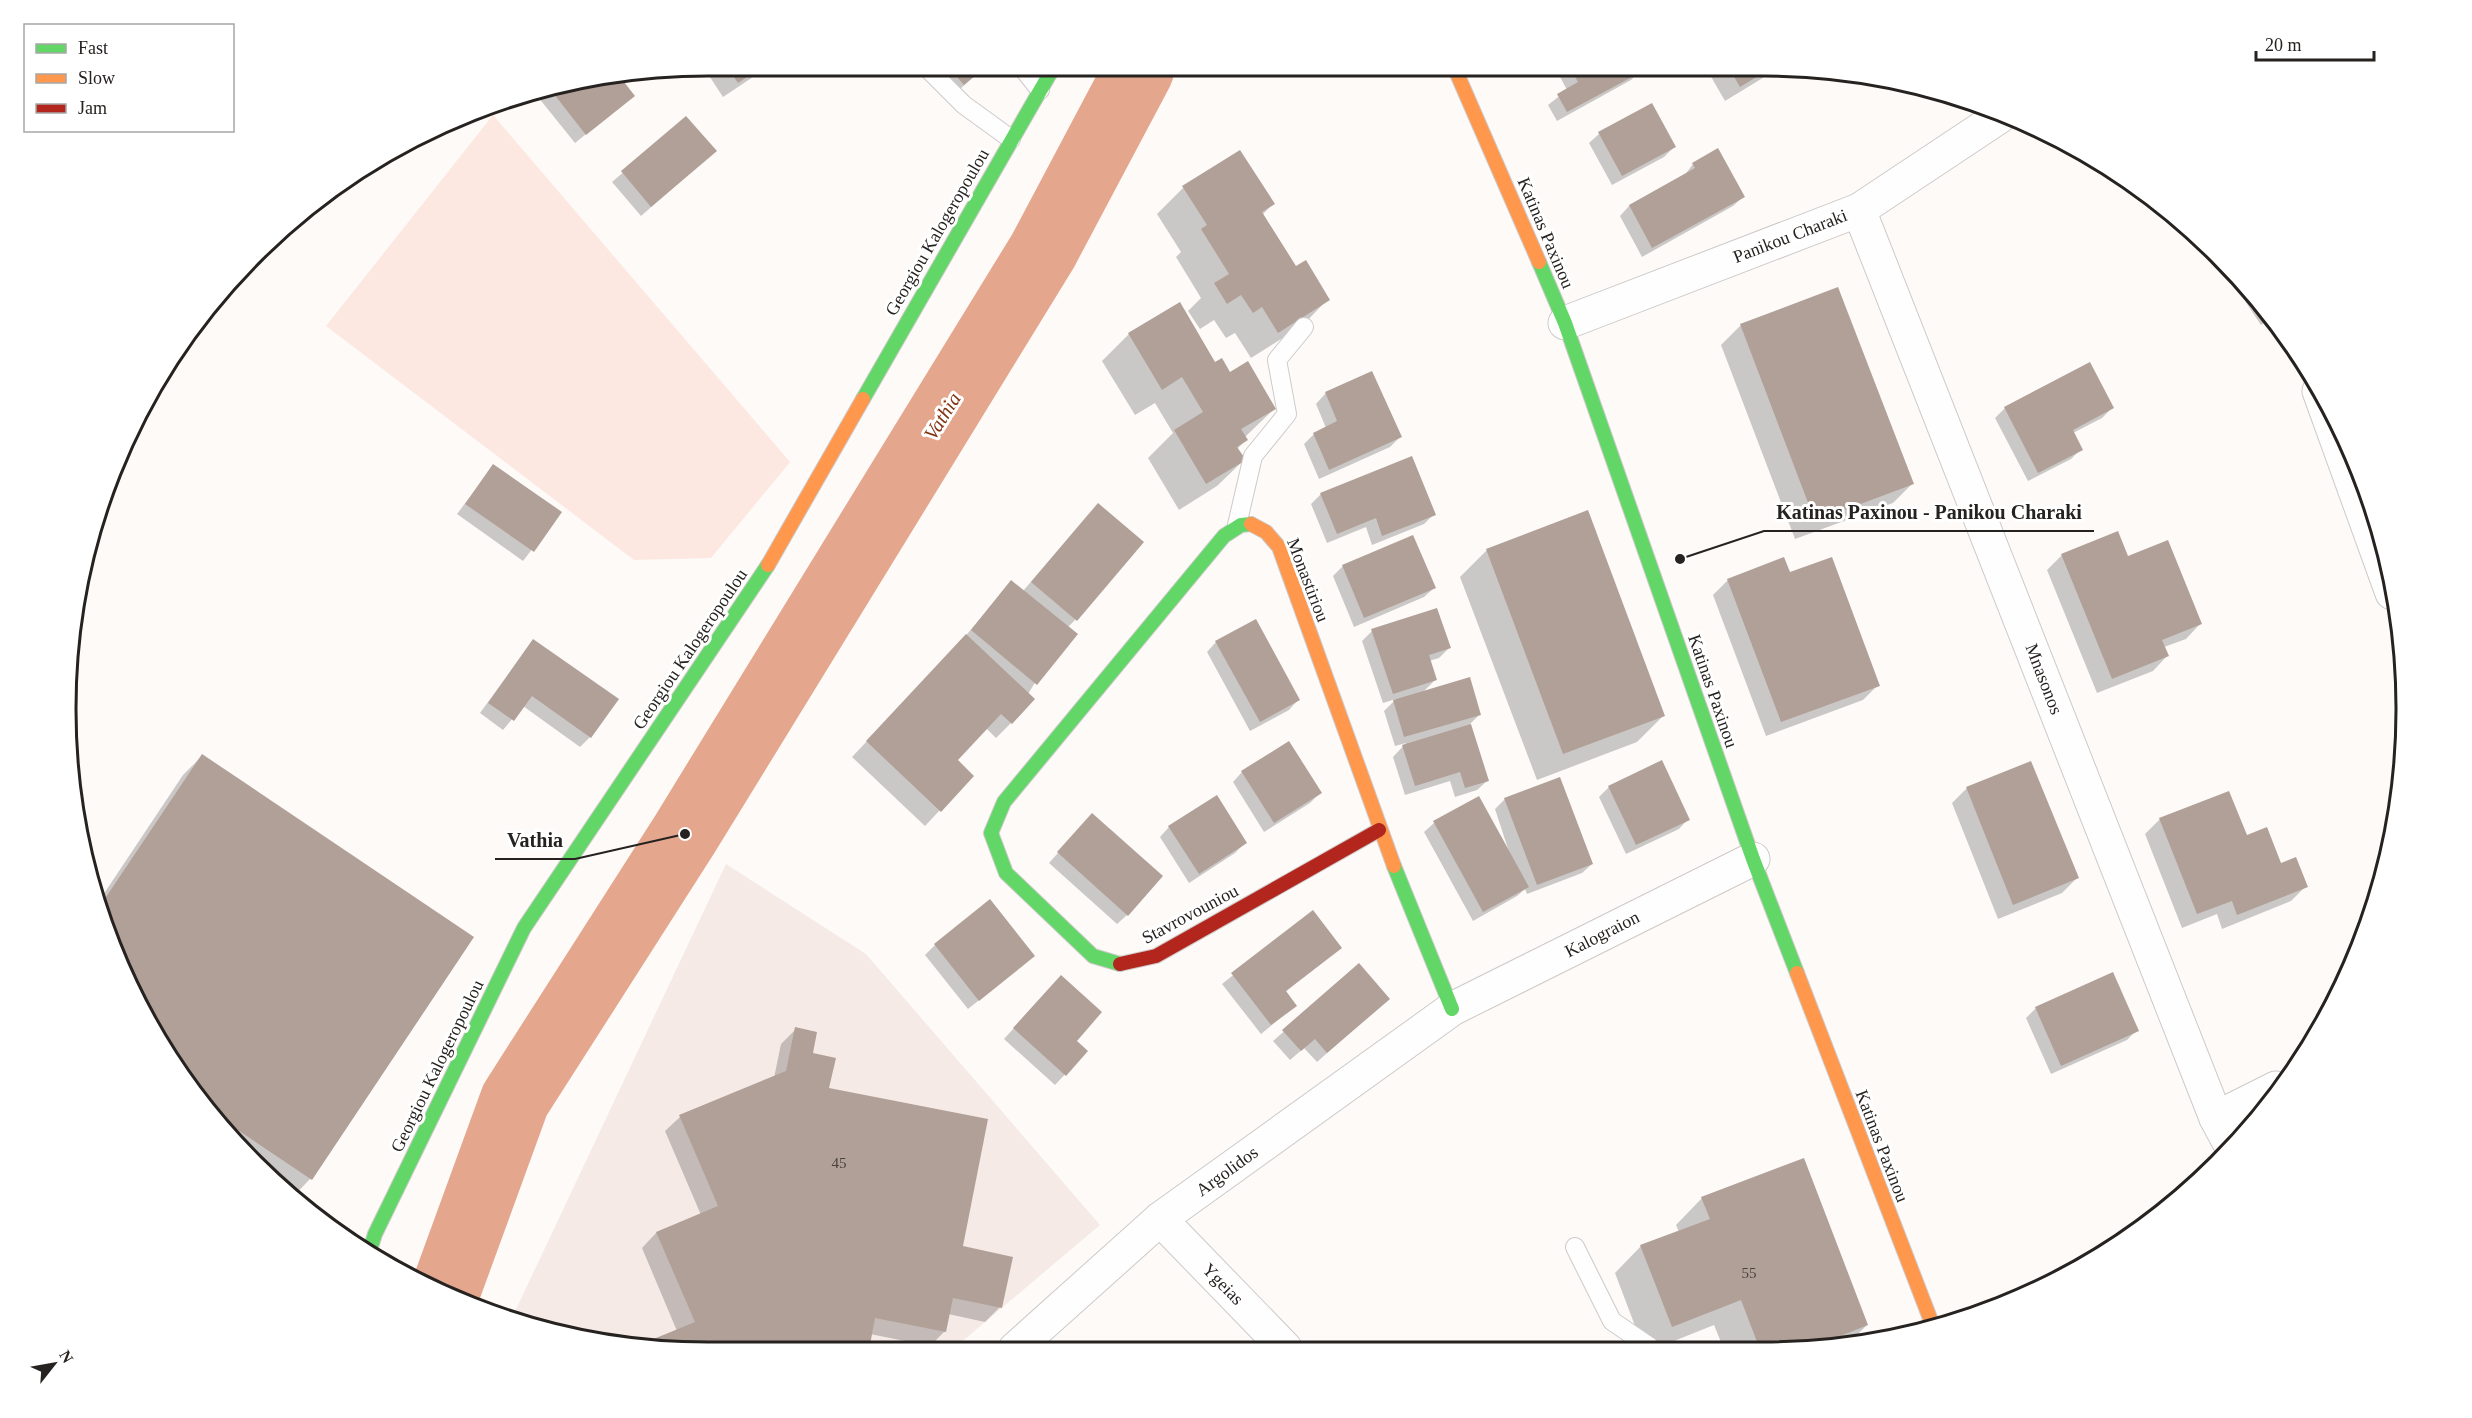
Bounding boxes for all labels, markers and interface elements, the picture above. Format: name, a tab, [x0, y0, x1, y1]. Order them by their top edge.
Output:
legend	[24, 24, 234, 132]
scale bar	[2256, 24, 2374, 62]
text: 20 m	[2265, 35, 2302, 55]
text: Fast	[78, 38, 108, 58]
text: Slow	[78, 68, 115, 88]
text: Jam	[78, 98, 107, 118]
street label: Georgiou Kalogeropoulou	[881, 145, 993, 319]
street label: Katinas Paxinou	[1514, 175, 1578, 291]
street label: Panikou Charaki	[1730, 205, 1850, 267]
water label: Vathia	[919, 388, 965, 444]
callout: Katinas Paxinou - Panikou Charaki	[1764, 493, 2094, 531]
text: Katinas Paxinou - Panikou Charaki	[1776, 501, 2082, 523]
street label: Monastiriou	[1283, 535, 1333, 625]
street label: Georgiou Kalogeropoulou	[629, 565, 751, 733]
street label: Katinas Paxinou	[1684, 632, 1742, 750]
street label: Mnasonos	[2021, 641, 2067, 717]
callout: Vathia	[495, 821, 575, 859]
text: Vathia	[507, 829, 563, 851]
street label: Stavrovouniou	[1139, 880, 1241, 948]
street label: Kalograion	[1561, 907, 1643, 961]
street label: Georgiou Kalogeropoulou	[387, 977, 487, 1155]
street label: Katinas Paxinou	[1851, 1087, 1913, 1205]
street label: Argolidos	[1192, 1142, 1262, 1200]
house number: 45	[832, 1155, 847, 1171]
street label: Ygeias	[1198, 1259, 1248, 1309]
house number: 55	[1742, 1265, 1757, 1281]
north arrow	[24, 1334, 84, 1394]
text: N	[56, 1347, 77, 1366]

